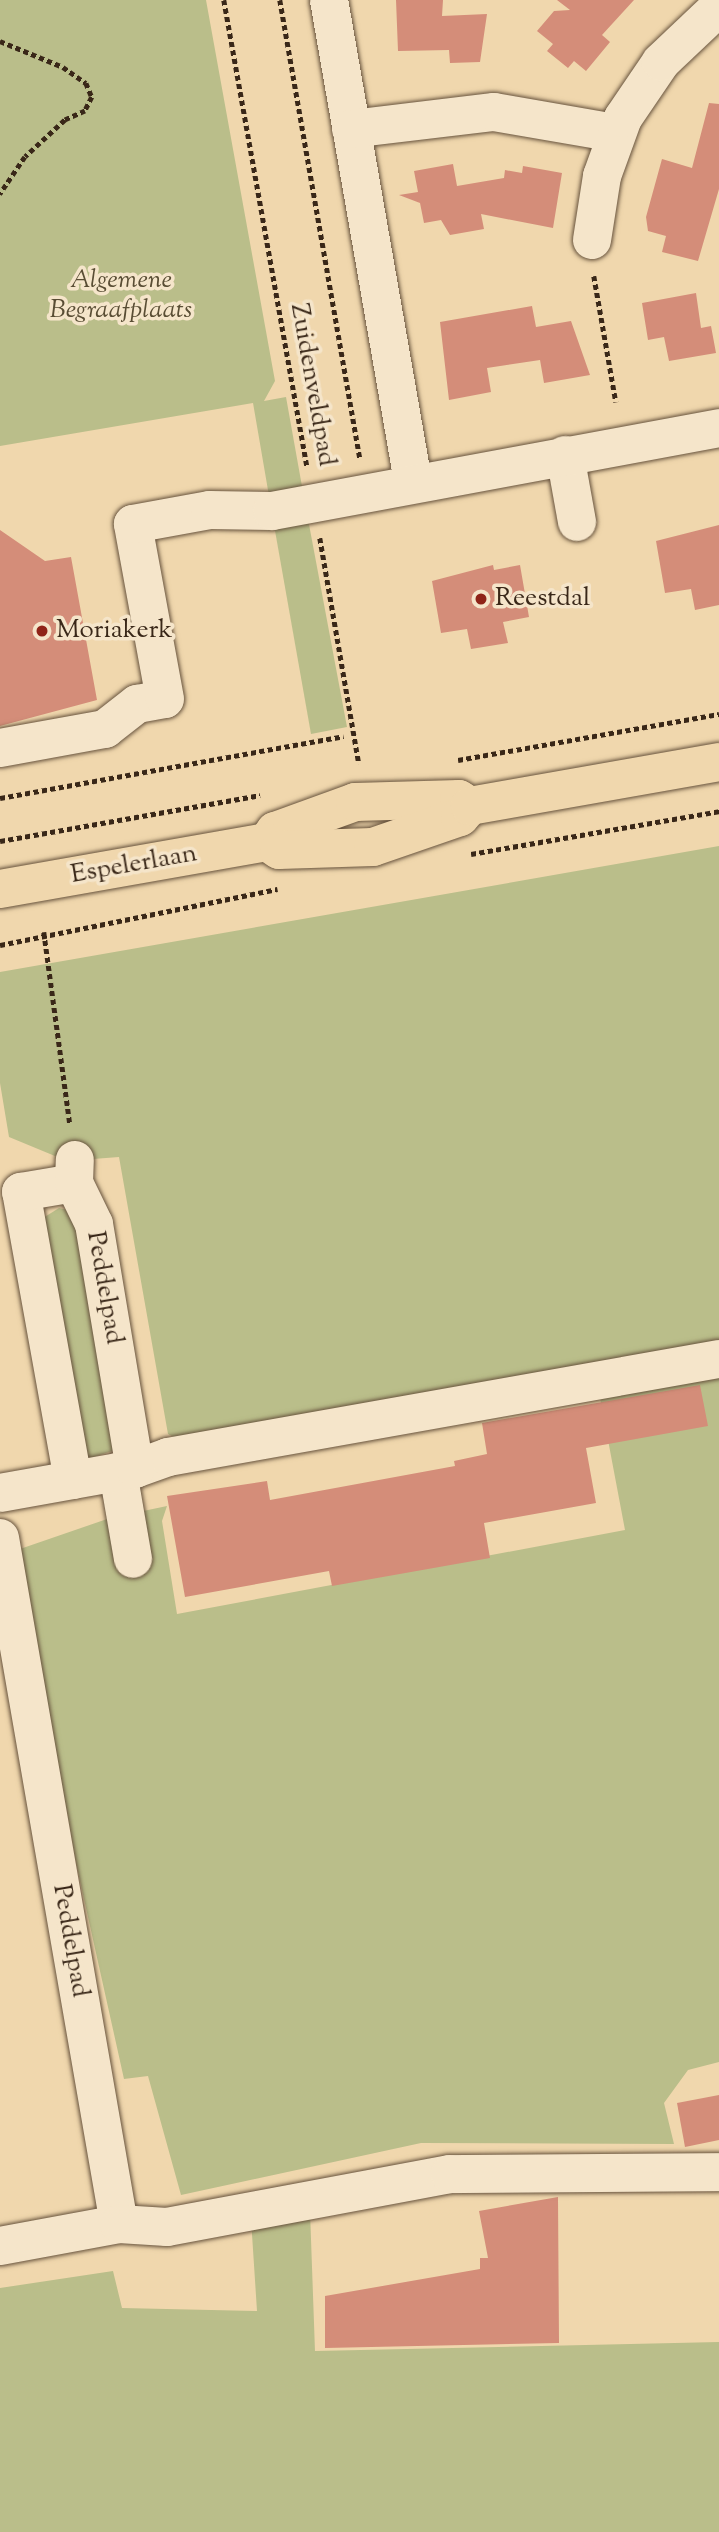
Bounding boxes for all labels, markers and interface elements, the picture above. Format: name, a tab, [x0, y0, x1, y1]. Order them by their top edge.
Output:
park label: Algemene Begraafplaats	[50, 265, 192, 326]
street label: Zuidenveldpad	[282, 301, 342, 469]
place label: Reestdal	[495, 583, 590, 615]
marker: Reestdal	[473, 591, 489, 607]
place label: Moriakerk	[56, 615, 172, 647]
marker: Moriakerk	[34, 623, 50, 639]
street label: Espelerlaan	[68, 839, 200, 891]
street label: Peddelpad	[79, 1229, 129, 1347]
street label: Peddelpad	[45, 1882, 95, 2000]

